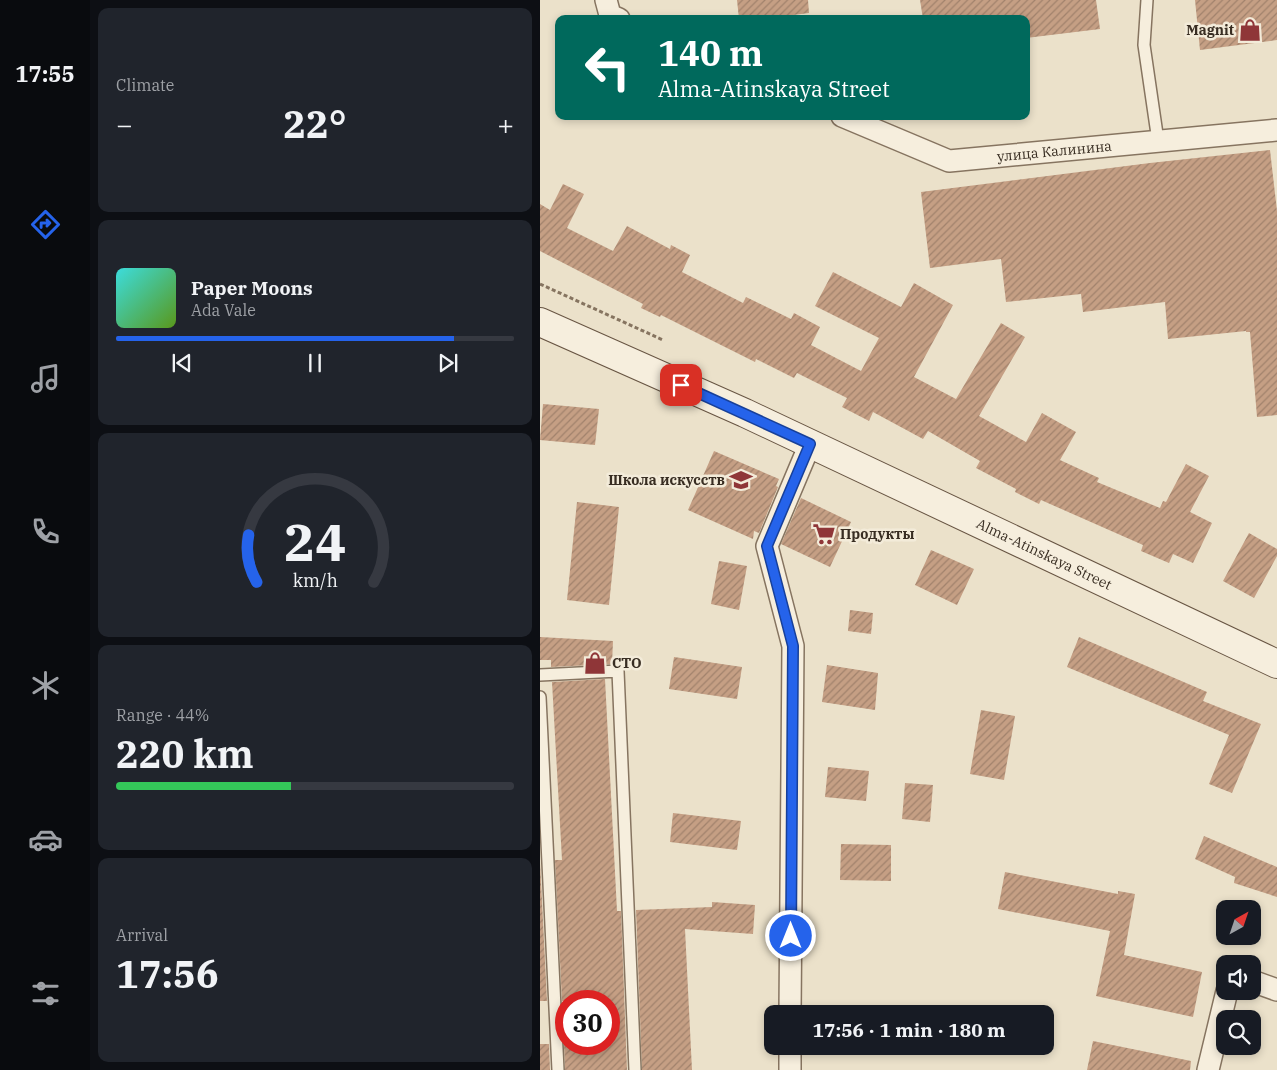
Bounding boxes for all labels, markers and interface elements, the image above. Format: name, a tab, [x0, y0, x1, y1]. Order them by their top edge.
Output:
shop icon: Magnit	[1237, 17, 1263, 43]
place label: Magnit	[1186, 21, 1234, 39]
text: 140 m	[658, 30, 763, 76]
icon: left	[575, 35, 640, 100]
text: 17:55	[15, 59, 75, 88]
text: Alma-Atinskaya Street	[658, 74, 890, 103]
text: Climate	[116, 75, 174, 95]
text: 22°	[283, 99, 347, 148]
text: −	[116, 106, 133, 143]
text: +	[497, 106, 514, 143]
street label: улица Калинина	[996, 137, 1113, 165]
icon: directions	[28, 207, 63, 242]
text: Paper Moons	[191, 276, 313, 300]
text: Ada Vale	[191, 300, 256, 320]
icon: previous	[168, 349, 196, 377]
icon: pause	[301, 349, 329, 377]
icon: next	[434, 349, 462, 377]
icon: music	[28, 361, 63, 396]
pin	[660, 364, 702, 406]
icon: arrive	[667, 371, 695, 399]
school or university icon: Школа искусств	[728, 467, 754, 493]
place label: Школа искусств	[608, 471, 725, 489]
text: 24	[284, 508, 346, 575]
icon: phone	[28, 514, 63, 549]
street label: Alma-Atinskaya Street	[973, 514, 1115, 594]
supermarket icon: Продукты	[811, 521, 837, 547]
place label: Продукты	[840, 525, 915, 543]
text: km/h	[292, 569, 338, 592]
shop icon: СТО	[582, 650, 608, 676]
place label: СТО	[612, 654, 642, 672]
icon: climate	[28, 668, 63, 703]
text: Range · 44%	[116, 705, 209, 725]
text: 220 km	[116, 729, 254, 778]
icon: car	[28, 822, 63, 857]
north arrow	[1216, 900, 1261, 945]
map controls	[1216, 900, 1261, 1055]
position arrow	[764, 909, 816, 961]
text: Arrival	[116, 925, 168, 945]
text: 17:56	[116, 949, 219, 998]
button: sound	[1216, 955, 1261, 1000]
icon: filters	[28, 976, 63, 1011]
speed limit sign: 30	[555, 990, 620, 1055]
button: search	[1216, 1010, 1261, 1055]
text: 17:56 · 1 min · 180 m	[813, 1018, 1005, 1042]

